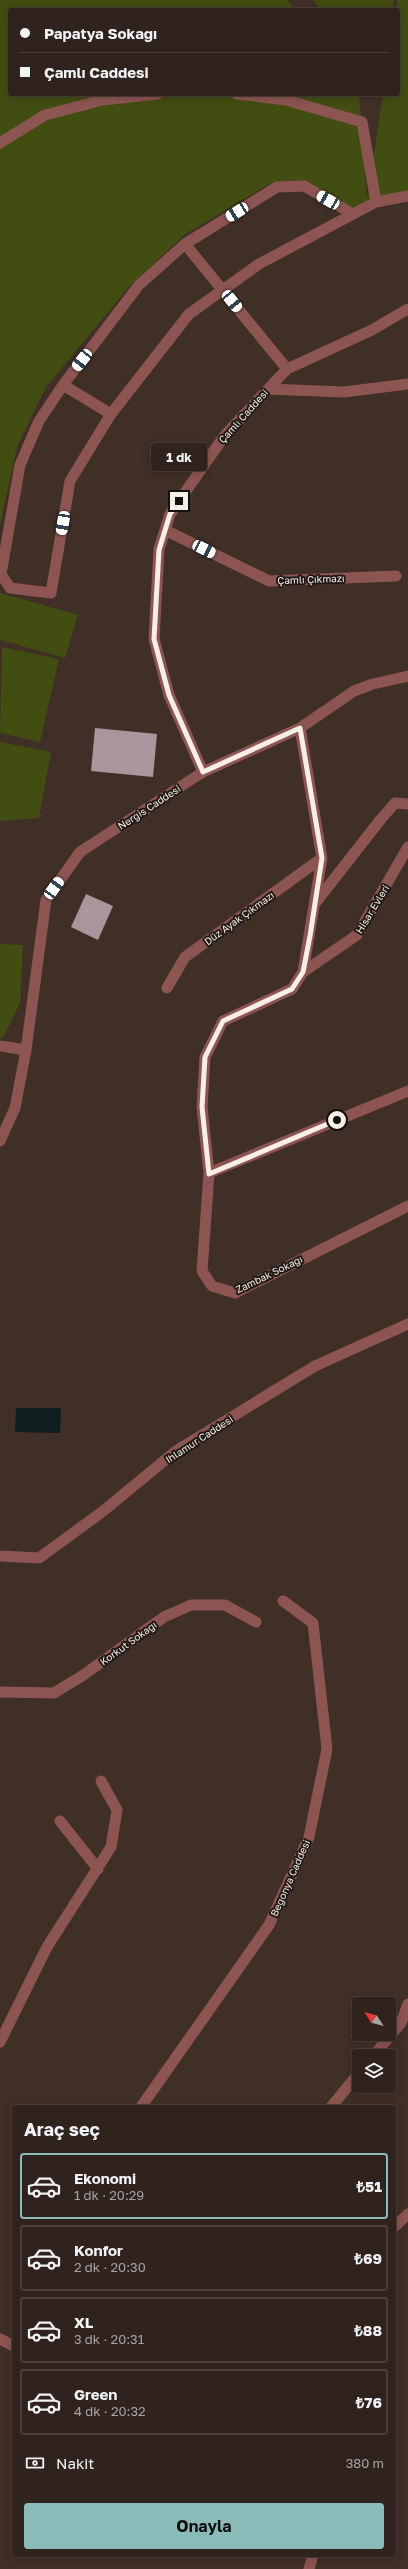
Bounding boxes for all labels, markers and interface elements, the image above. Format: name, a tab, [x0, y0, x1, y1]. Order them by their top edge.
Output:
text: Papatya Sokağı	[44, 24, 157, 42]
text: Çamlı Caddesi	[44, 63, 149, 81]
car	[315, 189, 341, 211]
car	[224, 201, 250, 223]
car	[220, 288, 244, 314]
car	[70, 347, 94, 373]
street label: Çamlı Caddesi	[216, 387, 270, 445]
callout: 1 dk	[151, 443, 207, 471]
text: 1 dk	[166, 449, 192, 465]
route end	[170, 492, 188, 510]
car	[55, 510, 71, 536]
car	[191, 538, 217, 560]
street label: Çamlı Çıkmazı	[277, 572, 345, 586]
street label: Nergis Caddesi	[115, 782, 183, 832]
car	[42, 875, 66, 901]
street label: Hisar Evleri	[353, 882, 391, 936]
street label: Düz Ayak Çıkmazı	[202, 889, 276, 947]
route start	[328, 1111, 346, 1129]
street label: Zambak Sokağı	[234, 1253, 304, 1295]
street label: Ihlamur Caddesi	[163, 1413, 235, 1465]
street label: Korkut Sokağı	[97, 1618, 159, 1668]
street label: Begonya Caddesi	[268, 1838, 312, 1918]
north arrow	[352, 1997, 396, 2041]
map controls	[352, 1997, 396, 2093]
button: layers	[352, 2049, 396, 2093]
text: Araç seç	[24, 2118, 100, 2140]
icon: car	[26, 2168, 62, 2204]
text: Ekonomi	[74, 2169, 136, 2187]
text: ₺51	[357, 2177, 382, 2195]
text: 1 dk · 20:29	[74, 2187, 144, 2203]
icon: car	[26, 2240, 62, 2276]
text: Konfor	[74, 2241, 123, 2259]
text: ₺69	[354, 2249, 382, 2267]
text: 2 dk · 20:30	[74, 2259, 146, 2275]
icon: car	[26, 2312, 62, 2348]
text: XL	[74, 2313, 93, 2331]
text: ₺88	[354, 2321, 382, 2339]
text: 3 dk · 20:31	[74, 2331, 144, 2347]
icon: car	[26, 2384, 62, 2420]
text: Green	[74, 2385, 117, 2403]
text: ₺76	[356, 2393, 382, 2411]
text: 4 dk · 20:32	[74, 2403, 146, 2419]
icon: cash	[24, 2452, 46, 2474]
text: Nakit	[56, 2454, 94, 2472]
text: 380 m	[346, 2455, 384, 2471]
button: Onayla	[24, 2503, 384, 2549]

